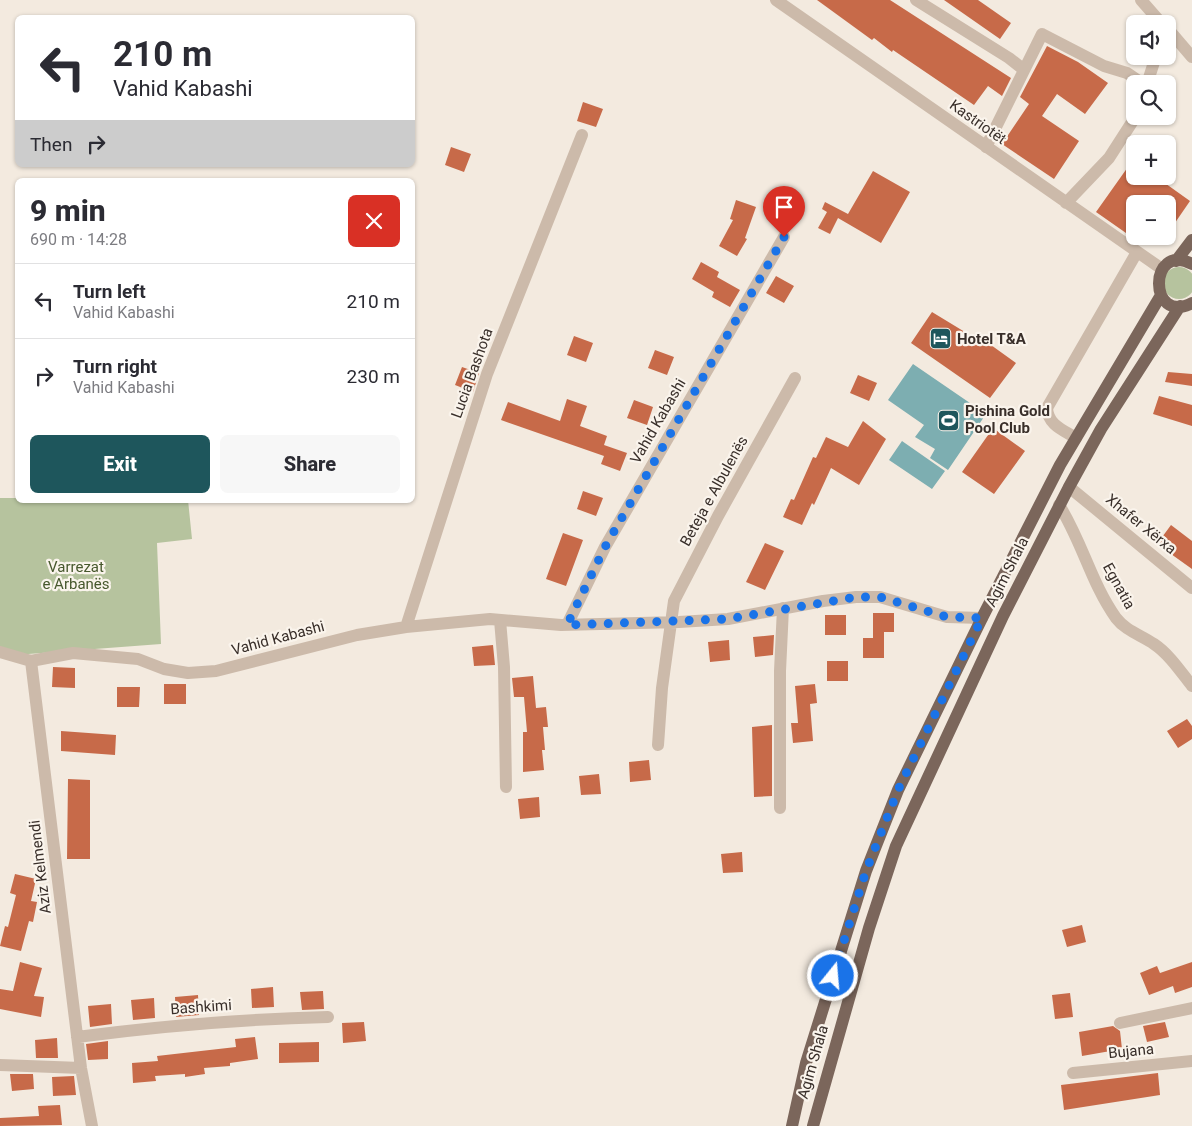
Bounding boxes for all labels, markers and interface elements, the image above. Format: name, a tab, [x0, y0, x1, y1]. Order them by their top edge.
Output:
map controls	[1126, 15, 1176, 245]
button: sound	[1126, 15, 1176, 65]
text: 210 m	[113, 34, 212, 75]
icon: left	[30, 35, 95, 100]
button: search	[1126, 75, 1176, 125]
text: Vahid Kabashi	[113, 76, 253, 101]
street label: Kastriotët	[946, 96, 1010, 148]
icon: right	[82, 130, 110, 158]
text: Then	[30, 133, 72, 156]
button: +	[1126, 135, 1176, 185]
pin	[763, 186, 805, 237]
text: 9 min	[30, 193, 106, 228]
icon: arrive	[770, 193, 798, 221]
button: close	[348, 195, 400, 247]
button: −	[1126, 195, 1176, 245]
text: 690 m · 14:28	[30, 230, 127, 249]
text: Turn left	[73, 280, 146, 303]
icon: left	[30, 287, 58, 315]
text: 210 m	[347, 290, 400, 313]
text: Vahid Kabashi	[73, 303, 175, 322]
street label: Lucia Bashota	[447, 325, 497, 421]
hotel icon: Hotel T&A	[929, 327, 953, 351]
place label: Hotel T&A	[957, 330, 1027, 348]
text: Turn right	[73, 355, 157, 378]
icon: right	[30, 362, 58, 390]
text: 230 m	[347, 365, 400, 388]
street label: Vahid Kabashi	[626, 375, 690, 467]
text: Vahid Kabashi	[73, 378, 175, 397]
place label: Pishina Gold Pool Club	[965, 402, 1050, 437]
sports icon: Pishina Gold Pool Club	[937, 408, 961, 432]
street label: Beteja e Albulenës	[676, 433, 752, 549]
button: Exit	[30, 435, 210, 493]
button: Share	[220, 435, 400, 493]
street label: Xhafer Xërxa	[1102, 490, 1180, 558]
street label: Agim Shala	[982, 534, 1032, 610]
park label: Varrezat e Arbanës	[42, 558, 110, 593]
street label: Egnatia	[1099, 560, 1139, 612]
street label: Vahid Kabashi	[230, 617, 326, 659]
street label: Aziz Kelmendi	[25, 819, 55, 915]
position arrow	[806, 949, 858, 1001]
street label: Bashkimi	[170, 996, 232, 1018]
street label: Agim Shala	[794, 1023, 832, 1101]
street label: Bujana	[1107, 1040, 1155, 1062]

